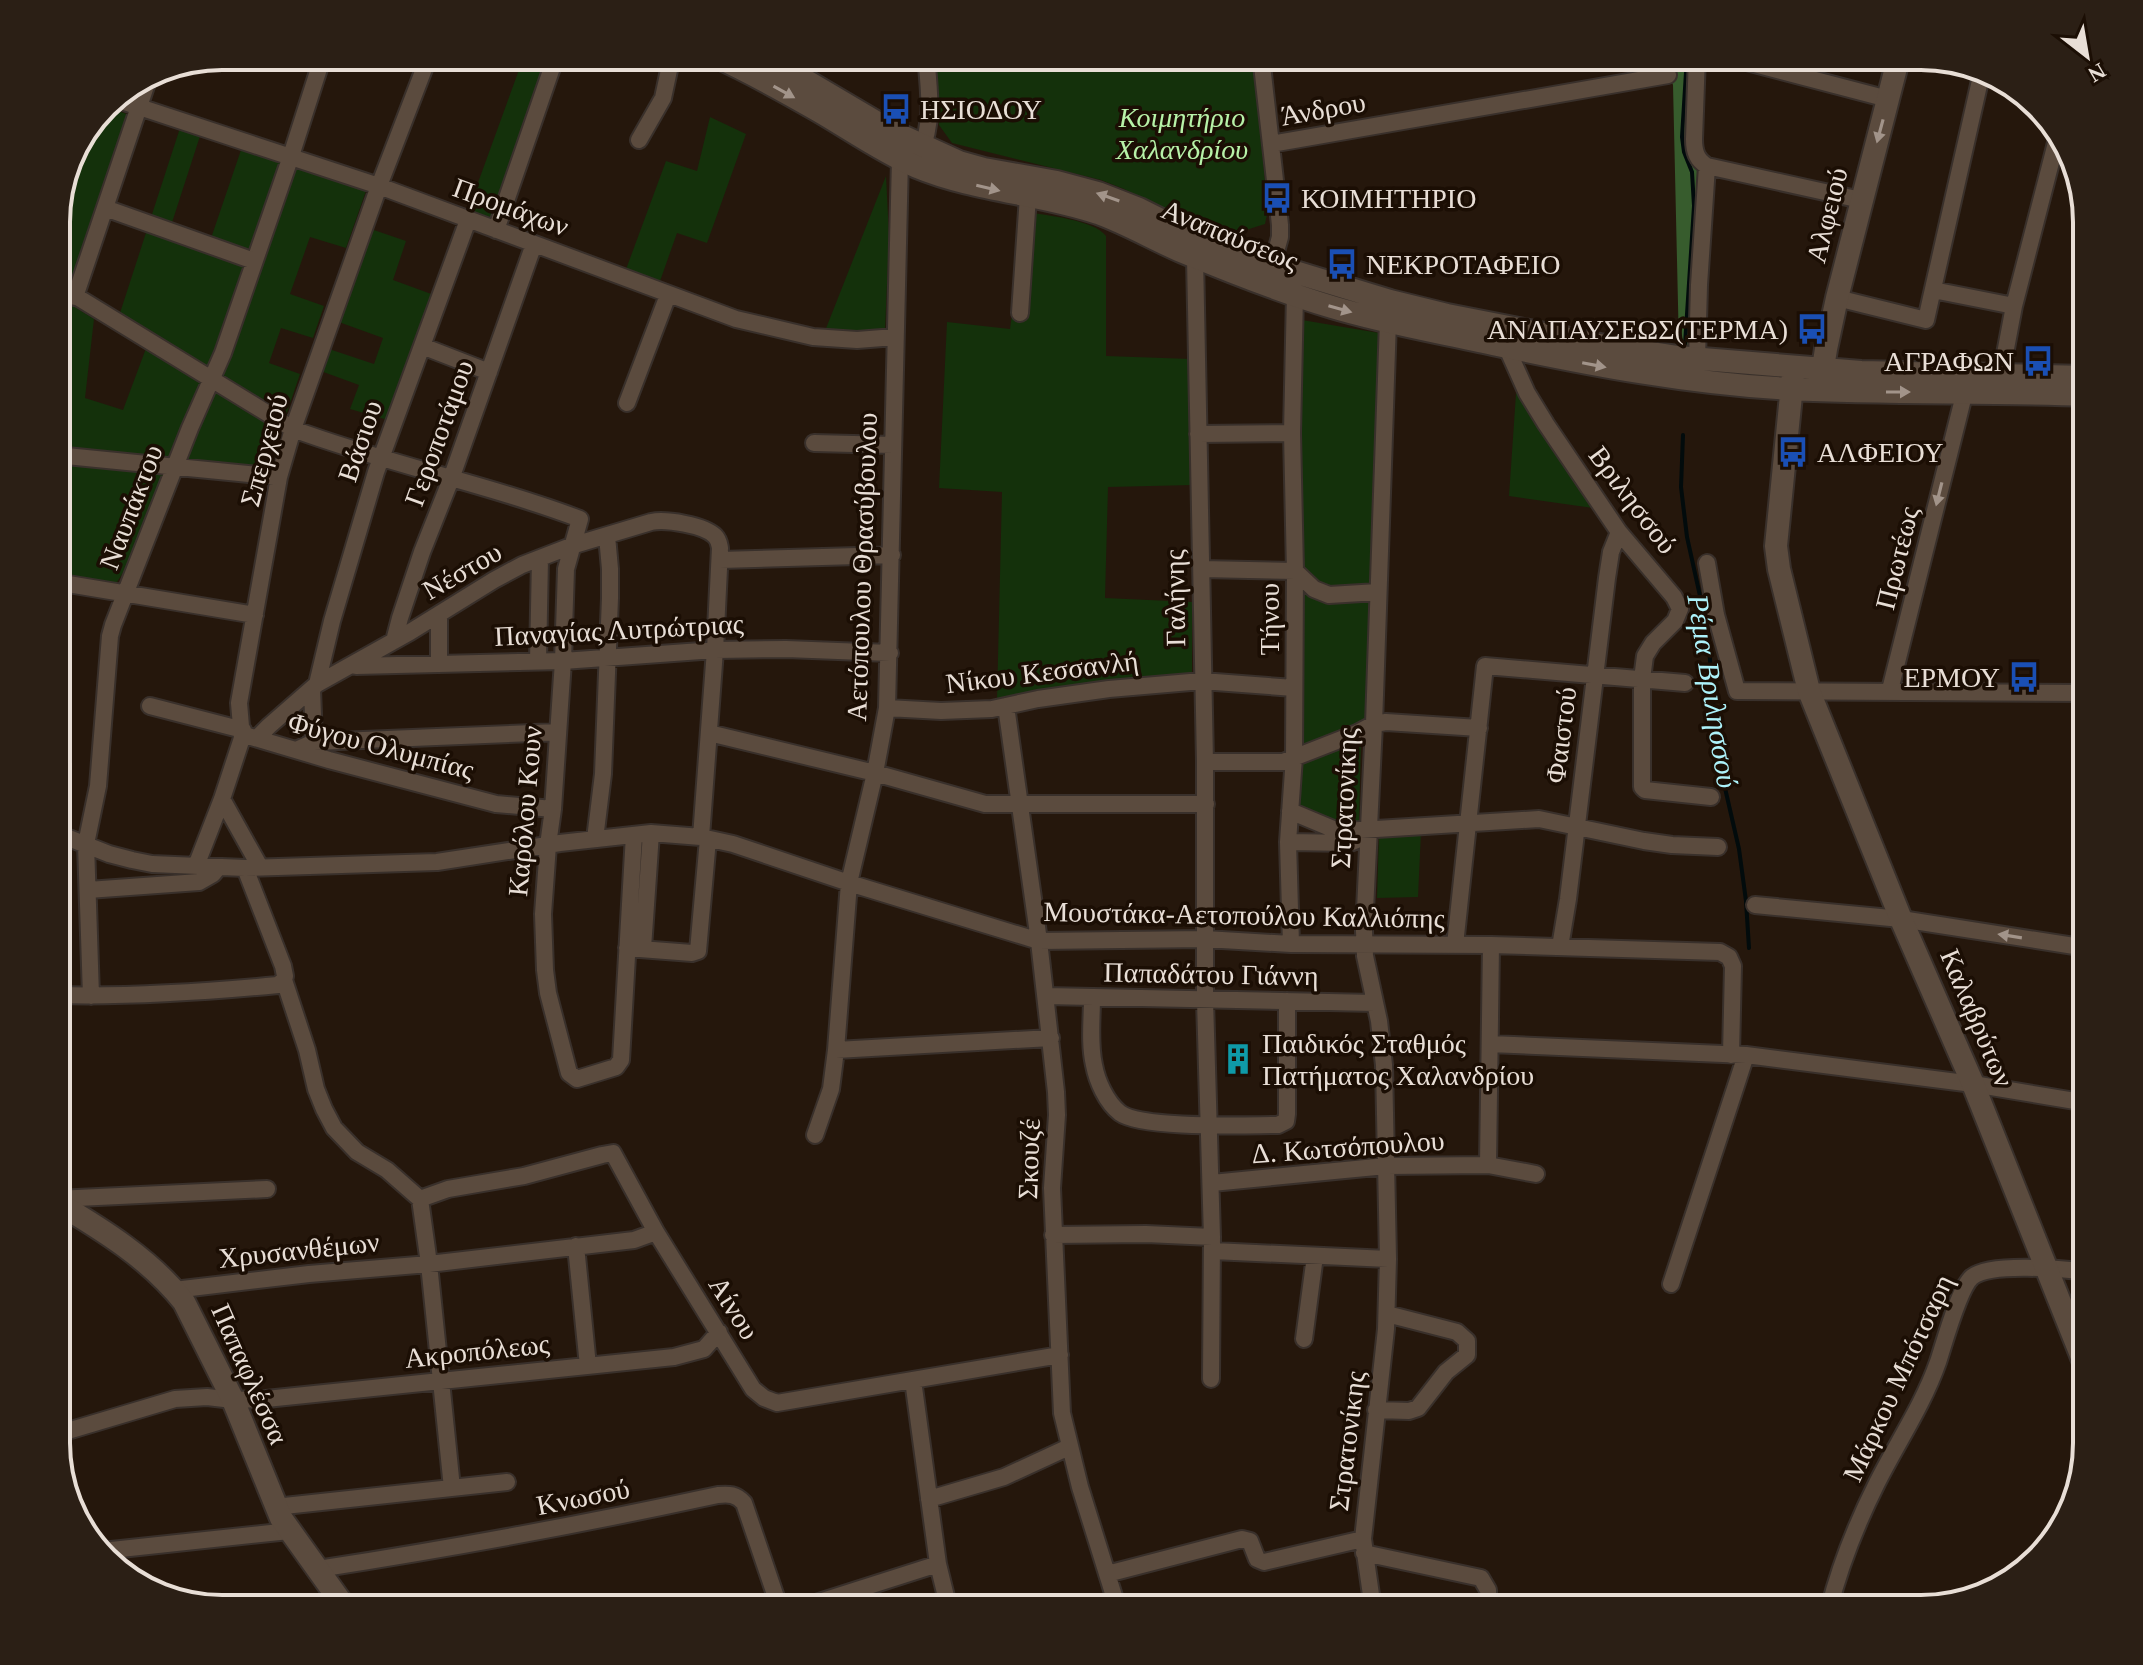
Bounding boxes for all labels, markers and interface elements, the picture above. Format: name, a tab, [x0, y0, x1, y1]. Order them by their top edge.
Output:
north arrow	[2047, 16, 2127, 96]
text: N	[2084, 58, 2110, 88]
one-way arrow	[773, 85, 795, 99]
street label: Άνδρου	[1278, 86, 1368, 132]
bus stop icon: ΗΣΙΟΔΟΥ	[879, 92, 913, 126]
place label: ΗΣΙΟΔΟΥ	[920, 94, 1042, 125]
park label: Κοιμητήριο Χαλανδρίου	[1115, 102, 1248, 165]
one-way arrow	[1873, 119, 1885, 144]
street label: Αλφειού	[1800, 164, 1854, 266]
street label: Προμάχων	[449, 172, 573, 242]
bus stop icon: ΚΟΙΜΗΤΗΡΙΟ	[1260, 181, 1294, 215]
one-way arrow	[976, 182, 1001, 195]
place label: ΚΟΙΜΗΤΗΡΙΟ	[1301, 183, 1476, 214]
one-way arrow	[1096, 190, 1120, 203]
street label: Αναπαύσεως	[1157, 194, 1303, 276]
bus stop icon: ΝΕΚΡΟΤΑΦΕΙΟ	[1325, 247, 1359, 281]
place label: ΝΕΚΡΟΤΑΦΕΙΟ	[1366, 249, 1560, 280]
one-way arrow	[1329, 303, 1353, 316]
bus stop icon: ΑΝΑΠΑΥΣΕΩΣ(ΤΕΡΜΑ)	[1795, 312, 1829, 346]
place label: ΑΝΑΠΑΥΣΕΩΣ(ΤΕΡΜΑ)	[1487, 314, 1788, 345]
bus stop icon: ΑΓΡΑΦΩΝ	[2021, 344, 2055, 378]
place label: ΑΓΡΑΦΩΝ	[1884, 346, 2014, 377]
street label: Γεροποτάμου	[398, 356, 480, 510]
one-way arrow	[1582, 359, 1607, 371]
one-way arrow	[1886, 386, 1911, 398]
street label: Σπερχειού	[234, 390, 294, 510]
street label: Βάσιου	[332, 396, 388, 486]
street label: Αετόπουλου Θρασύβουλου	[841, 412, 883, 722]
bus stop icon: ΑΛΦΕΙΟΥ	[1776, 435, 1810, 469]
place label: ΑΛΦΕΙΟΥ	[1817, 437, 1943, 468]
street label: Ναυπάκτου	[93, 440, 169, 574]
street label: Βριλησσού	[1583, 440, 1683, 560]
one-way arrow	[1933, 482, 1945, 507]
street label: Πρωτέως	[1869, 503, 1925, 613]
street label: Νέστου	[417, 536, 507, 606]
street label: Γαλήνης	[1159, 549, 1191, 647]
street label: Τήνου	[1254, 583, 1285, 655]
water label: Ρέμα Βριλησσού	[1681, 591, 1745, 790]
street label: Παναγίας Λυτρώτριας	[494, 608, 744, 652]
street label: Νίκου Κεσσανλή	[944, 645, 1140, 699]
bus stop icon: ΕΡΜΟΥ	[2007, 660, 2041, 694]
place label: ΕΡΜΟΥ	[1903, 662, 2000, 693]
street label: Φαιστού	[1540, 685, 1582, 785]
street label: Φύγου Ολυμπίας	[285, 706, 477, 786]
street label: Καρόλου Κουν	[502, 724, 548, 898]
street label: Στρατονίκης	[1325, 727, 1363, 869]
street label: Μουστάκα-Αετοπούλου Καλλιόπης	[1043, 896, 1445, 934]
one-way arrow	[1997, 929, 2022, 942]
street label: Καλαβρύτων	[1934, 945, 2020, 1091]
street label: Παπαδάτου Γιάννη	[1103, 957, 1319, 991]
place label: Παιδικός Σταθμός Πατήματος Χαλανδρίου	[1262, 1028, 1534, 1091]
building icon: Παιδικός Σταθμός Πατήματος Χαλανδρίου	[1221, 1042, 1255, 1076]
street label: Σκουζέ	[1012, 1118, 1046, 1200]
street label: Δ. Κωτσόπουλου	[1250, 1125, 1446, 1169]
street label: Χρυσανθέμων	[217, 1226, 381, 1274]
street label: Μάρκου Μπότσαρη	[1837, 1270, 1959, 1486]
street label: Αίνου	[703, 1271, 765, 1345]
street label: Παπαφλέσσα	[205, 1299, 295, 1449]
street label: Ακροπόλεως	[403, 1328, 551, 1374]
street label: Στρατονίκης	[1323, 1369, 1371, 1513]
street label: Κνωσού	[534, 1473, 632, 1521]

